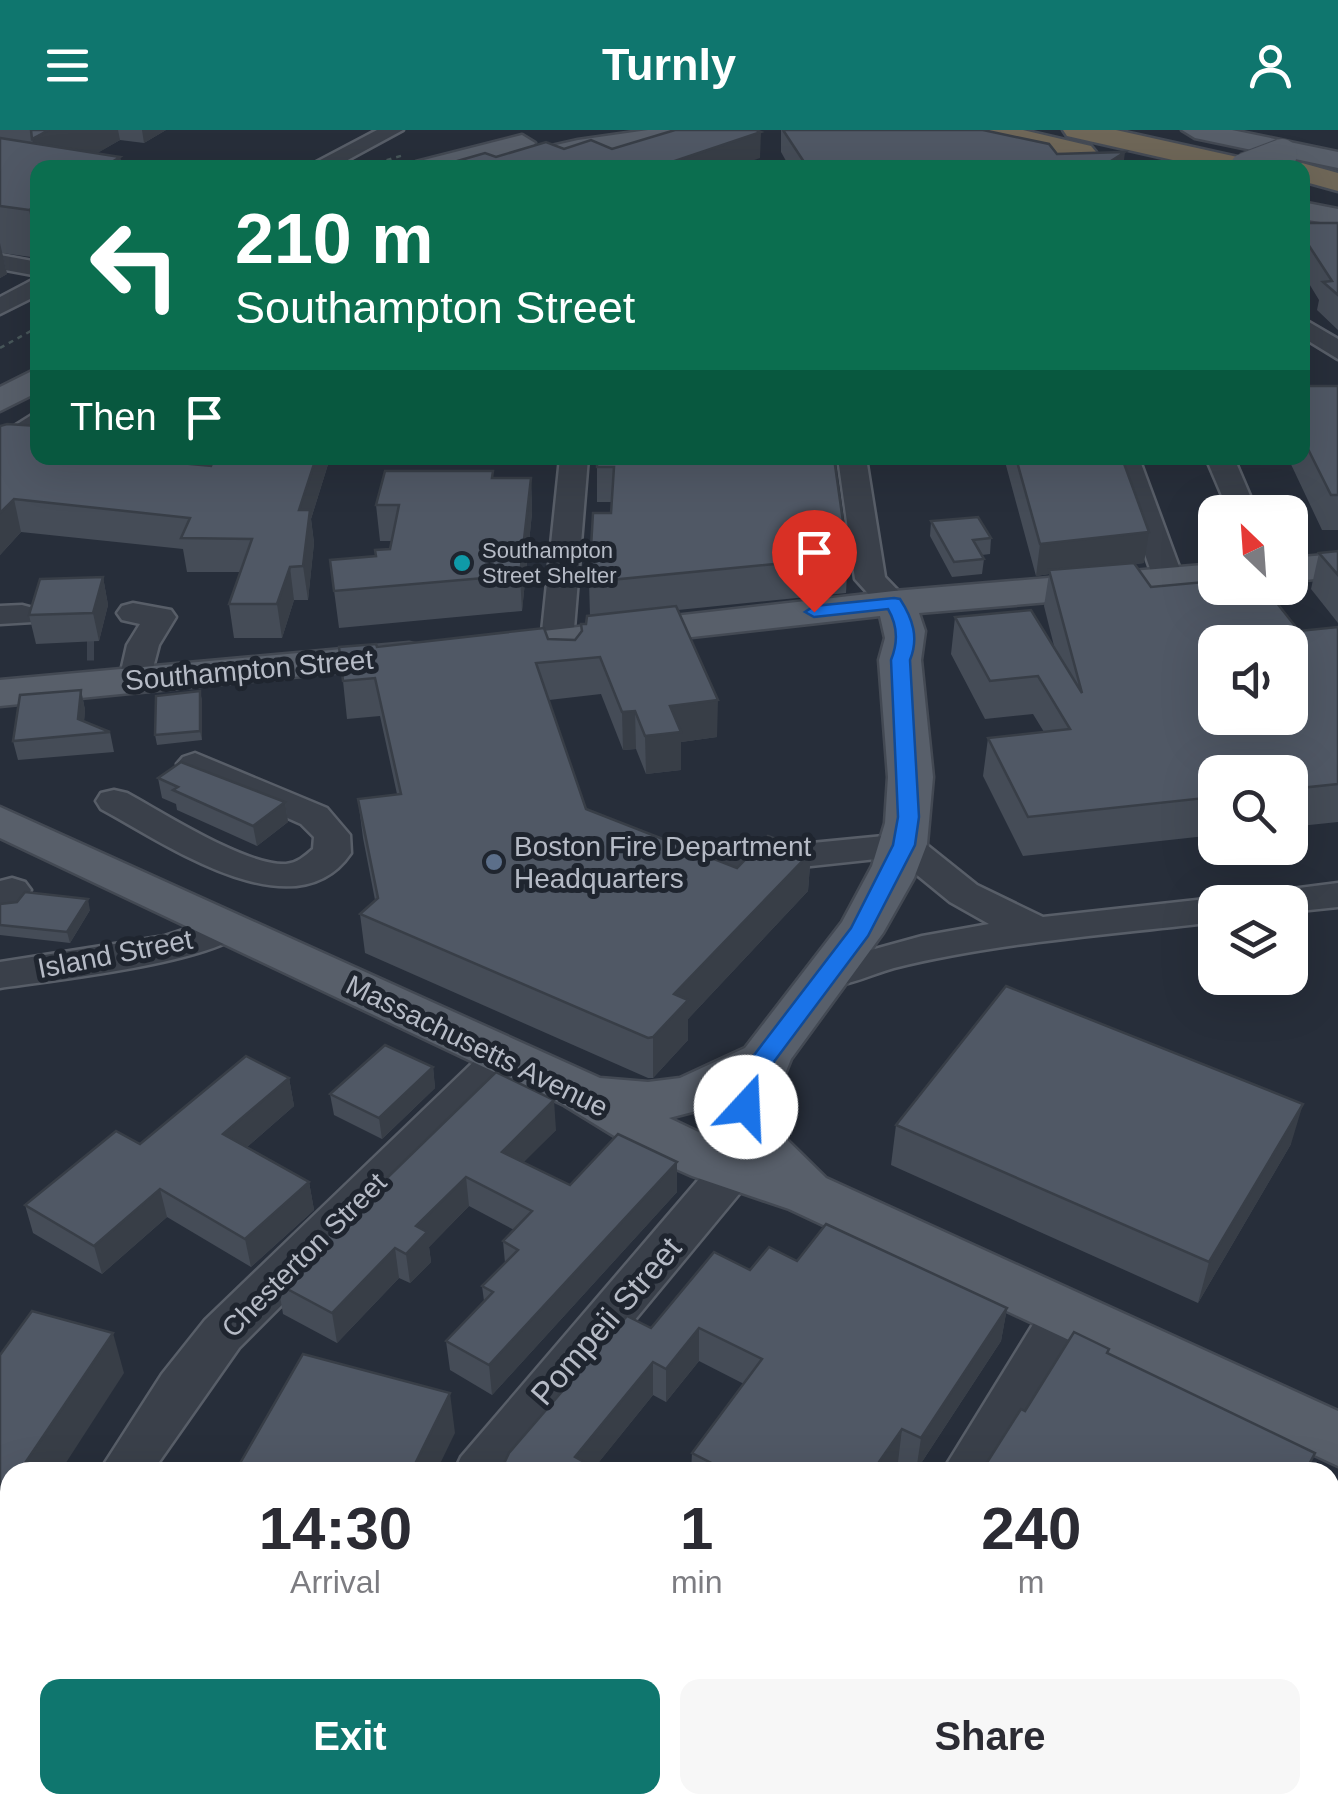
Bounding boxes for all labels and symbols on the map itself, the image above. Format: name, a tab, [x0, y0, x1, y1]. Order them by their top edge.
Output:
north arrow	[1198, 495, 1308, 605]
pin	[772, 510, 857, 613]
place label: Southampton Street Shelter	[482, 538, 617, 588]
marker: Southampton Street Shelter	[451, 552, 473, 574]
street label: Southampton Street	[124, 644, 375, 696]
place label: Boston Fire Department Headquarters	[514, 831, 811, 894]
marker: Boston Fire Department Headquarters	[483, 851, 505, 873]
street label: Island Street	[35, 924, 195, 984]
street label: Massachusetts Avenue	[341, 969, 613, 1123]
position arrow	[694, 1055, 798, 1159]
street label: Chesterton Street	[215, 1166, 393, 1344]
street label: Pompeii Street	[524, 1230, 689, 1412]

